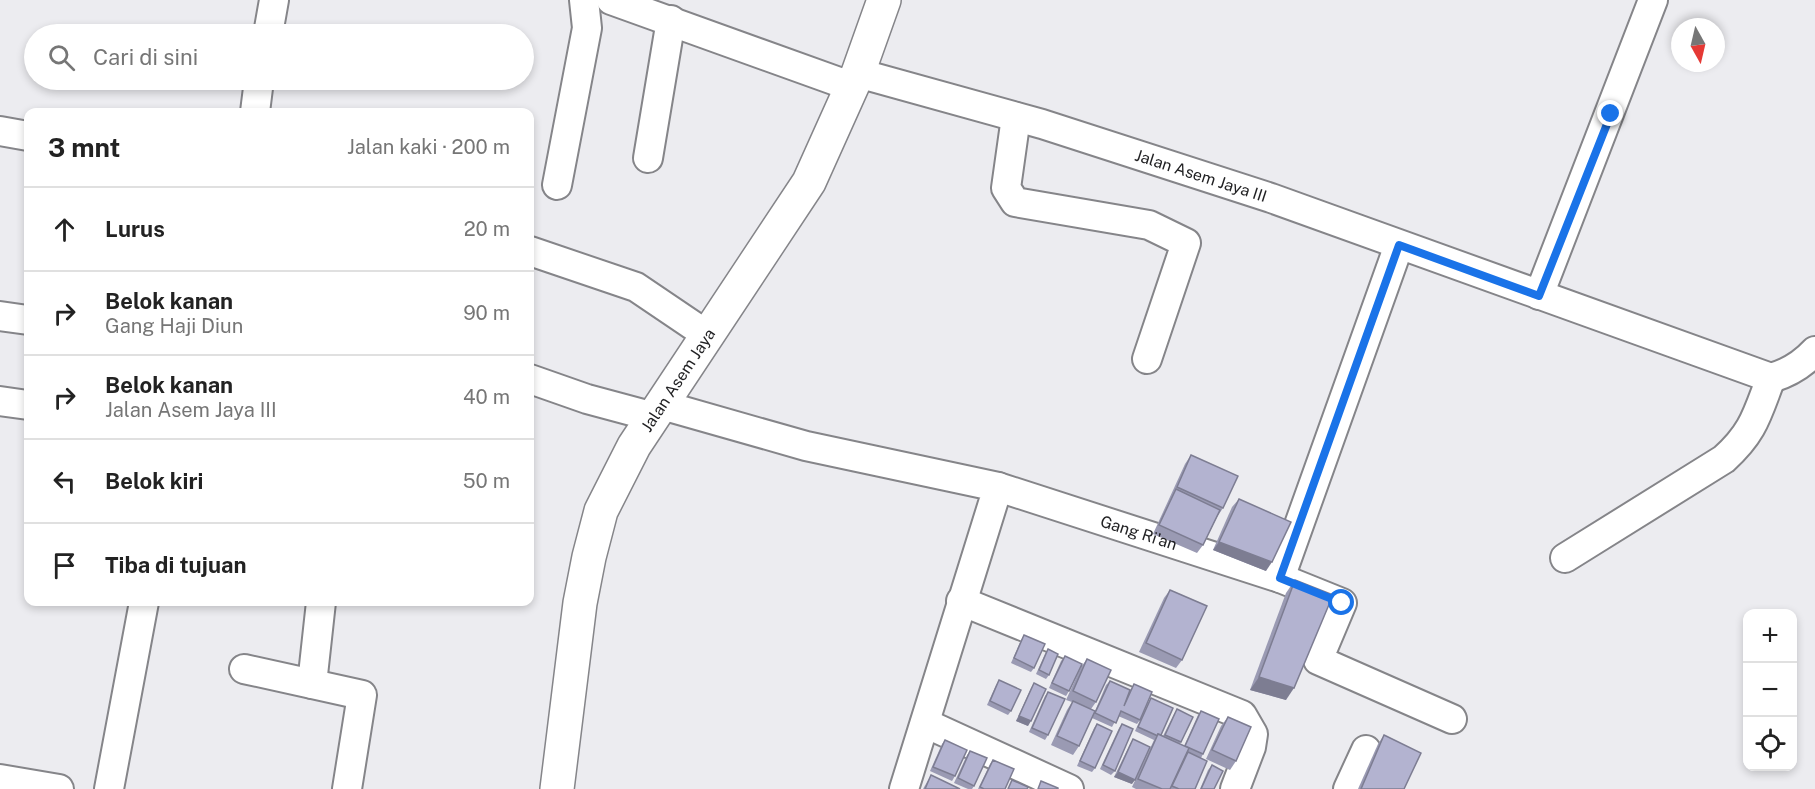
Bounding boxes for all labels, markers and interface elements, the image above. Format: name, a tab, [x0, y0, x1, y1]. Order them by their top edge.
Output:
north arrow	[1671, 18, 1725, 72]
search box	[24, 24, 534, 90]
icon: search	[45, 41, 78, 74]
text: Cari di sini	[93, 44, 198, 70]
route end	[1597, 100, 1623, 126]
text: 3 mnt	[48, 132, 120, 163]
text: Jalan kaki · 200 m	[347, 135, 510, 159]
street label: Jalan Asem Jaya III	[1133, 145, 1269, 206]
icon: ahead	[48, 213, 81, 246]
text: Lurus	[105, 216, 165, 242]
text: 20 m	[464, 217, 510, 241]
text: Belok kanan	[105, 288, 233, 314]
icon: right	[48, 297, 81, 330]
text: 90 m	[463, 301, 510, 325]
text: Gang Haji Diun	[105, 314, 243, 338]
street label: Jalan Asem Jaya	[637, 325, 719, 435]
text: Belok kanan	[105, 372, 233, 398]
icon: right	[48, 381, 81, 414]
text: 40 m	[463, 385, 510, 409]
text: Jalan Asem Jaya III	[105, 398, 277, 422]
icon: left	[48, 465, 81, 498]
text: Belok kiri	[105, 468, 203, 494]
text: 50 m	[463, 469, 510, 493]
street label: Gang Ri'an	[1098, 511, 1180, 554]
icon: arrive	[48, 549, 81, 582]
text: Tiba di tujuan	[105, 552, 246, 578]
route start	[1328, 589, 1354, 615]
map controls	[1743, 609, 1797, 771]
button: +	[1743, 609, 1797, 663]
button: −	[1743, 663, 1797, 717]
button: locate	[1743, 717, 1797, 771]

